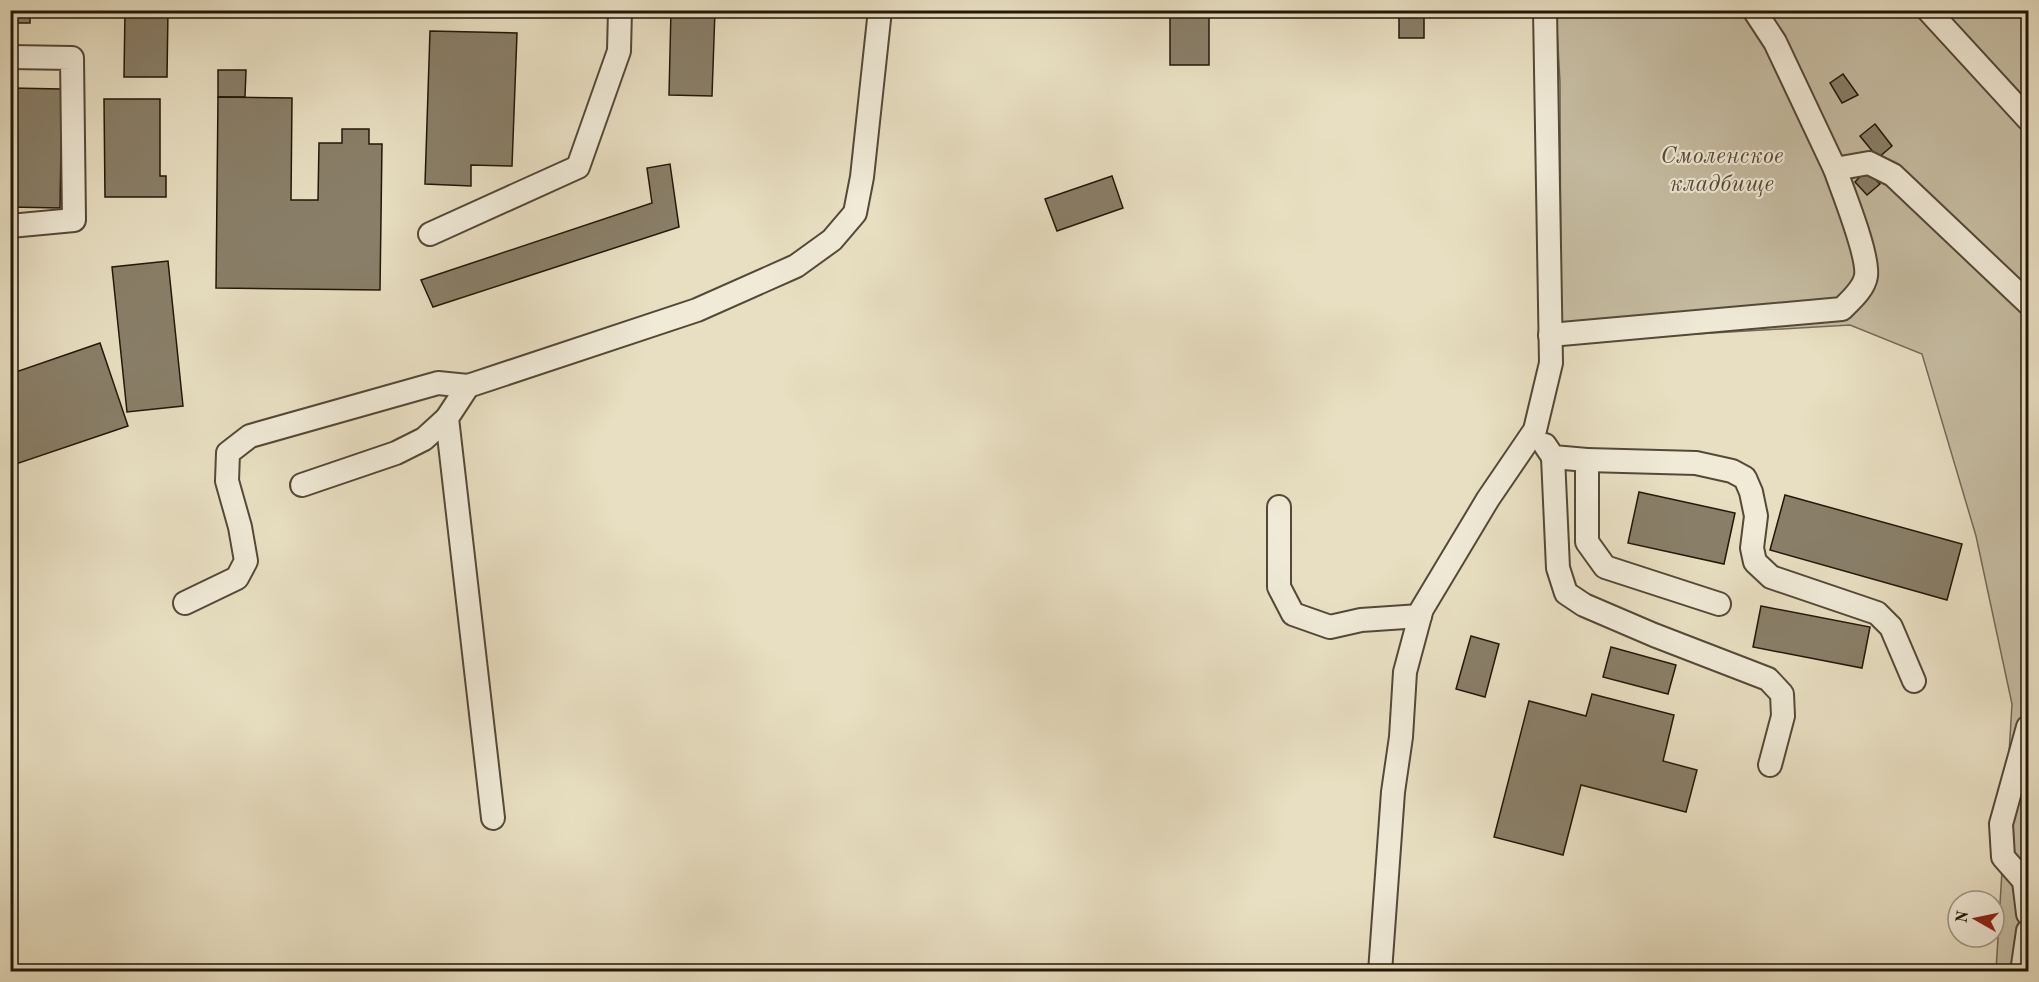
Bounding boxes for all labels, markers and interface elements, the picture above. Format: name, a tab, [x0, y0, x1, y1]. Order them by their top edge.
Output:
park label: Смоленское кладбище	[1660, 145, 1784, 197]
north arrow	[1946, 889, 2006, 949]
text: N	[1954, 909, 1972, 924]

